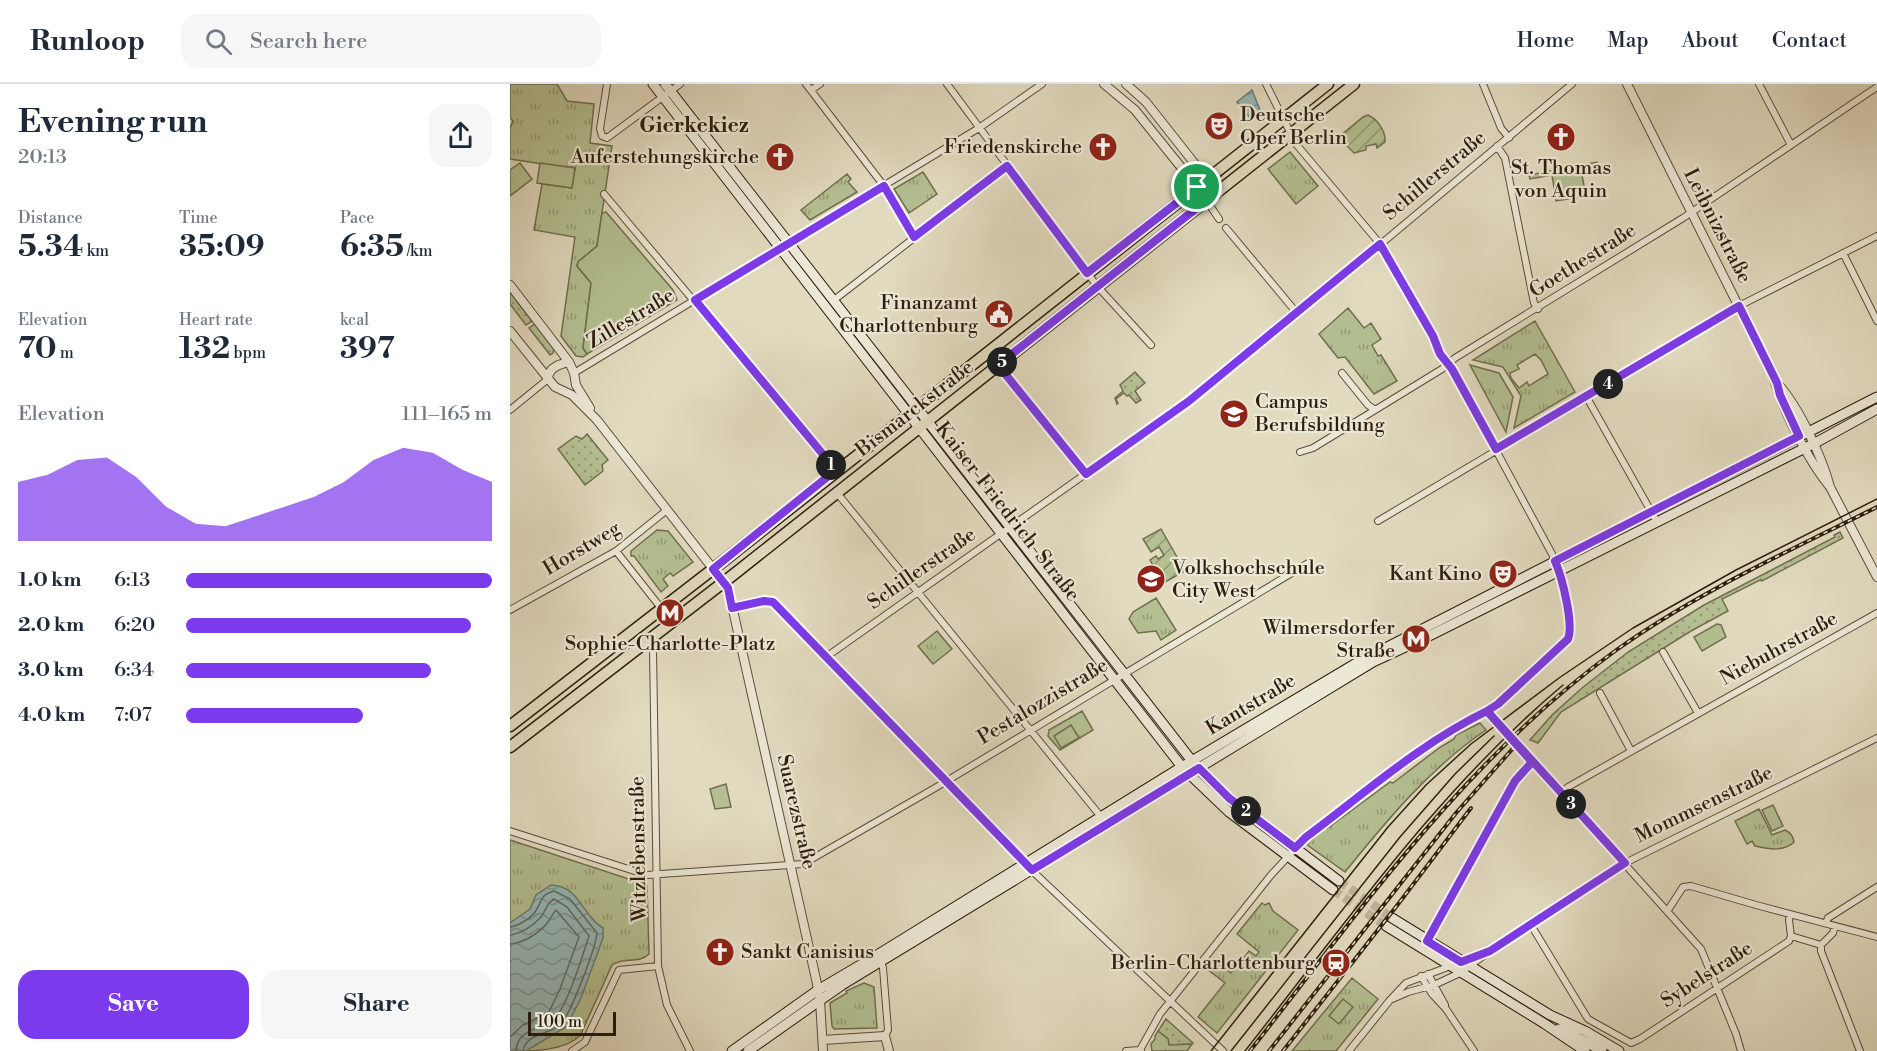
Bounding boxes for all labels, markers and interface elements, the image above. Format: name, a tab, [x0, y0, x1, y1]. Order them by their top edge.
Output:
search box	[181, 14, 601, 68]
text: Runloop	[30, 24, 145, 59]
icon: search	[202, 25, 235, 58]
text: Search here	[250, 28, 367, 55]
text: Home	[1517, 28, 1574, 54]
text: Map	[1607, 28, 1649, 54]
text: About	[1682, 28, 1739, 54]
text: Contact	[1772, 28, 1847, 54]
text: Evening run	[18, 102, 207, 143]
place label: Deutsche Oper Berlin	[1240, 103, 1347, 151]
button: share	[429, 104, 492, 167]
theatre icon: Deutsche Oper Berlin	[1203, 110, 1235, 142]
district label: Gierkekiez	[639, 113, 749, 139]
church icon: St. Thomas von Aquin	[1545, 121, 1577, 153]
street label: Schillerstraße	[1379, 126, 1491, 226]
church icon: Friedenskirche	[1087, 131, 1119, 163]
place label: Friedenskirche	[944, 135, 1082, 160]
church icon: Auferstehungskirche	[764, 141, 796, 173]
text: 20:13	[18, 145, 67, 170]
place label: Auferstehungskirche	[570, 145, 759, 170]
place label: St. Thomas von Aquin	[1511, 156, 1611, 204]
pin	[1171, 161, 1222, 212]
street label: Leibnizstraße	[1677, 164, 1757, 288]
icon: arrive	[1180, 170, 1213, 203]
text: Distance	[18, 208, 83, 228]
text: Time	[179, 208, 218, 228]
text: Pace	[340, 208, 374, 228]
street label: Goethestraße	[1525, 218, 1641, 304]
text: 5.34	[18, 228, 83, 266]
text: 35:09	[179, 228, 265, 266]
text: 6:35	[340, 228, 404, 266]
text: km	[83, 241, 109, 261]
text: /km	[404, 241, 433, 261]
street label: Zillestraße	[583, 283, 679, 355]
place label: Finanzamt Charlottenburg	[839, 291, 979, 339]
public building icon: Finanzamt Charlottenburg	[983, 298, 1015, 330]
text: Elevation	[18, 310, 87, 330]
text: Heart rate	[179, 310, 253, 330]
text: kcal	[340, 310, 369, 330]
text: 70	[18, 330, 57, 368]
text: 132	[179, 330, 230, 368]
text: 397	[340, 330, 395, 368]
text: m	[57, 343, 74, 363]
text: bpm	[230, 343, 266, 363]
pin: 5	[987, 347, 1017, 377]
text: 5	[997, 352, 1007, 372]
street label: Bismarckstraße	[850, 355, 979, 463]
pin: 4	[1593, 369, 1623, 399]
text: 4	[1603, 374, 1613, 394]
place label: Campus Berufsbildung	[1254, 390, 1386, 438]
school or university icon: Campus Berufsbildung	[1218, 398, 1250, 430]
text: Elevation	[18, 402, 105, 427]
text: 111–165 m	[401, 402, 492, 427]
street label: Kaiser-Friedrich-Straße	[929, 417, 1085, 607]
pin: 1	[816, 450, 846, 480]
text: 1	[827, 455, 835, 475]
street label: Horstweg	[539, 516, 626, 582]
street label: Schillerstraße	[863, 522, 981, 616]
place label: Volkshochschule City West	[1171, 556, 1325, 604]
theatre icon: Kant Kino	[1487, 558, 1519, 590]
place label: Kant Kino	[1389, 562, 1482, 587]
school or university icon: Volkshochschule City West	[1135, 563, 1167, 595]
text: 1.0 km	[18, 568, 82, 593]
text: 6:13	[114, 568, 150, 593]
metro station icon: Sophie-Charlotte-Platz	[654, 597, 686, 629]
street label: Niebuhrstraße	[1716, 606, 1842, 692]
text: 2.0 km	[18, 613, 84, 638]
text: 6:20	[114, 613, 155, 638]
place label: Wilmersdorfer Straße	[1262, 616, 1395, 664]
metro station icon: Wilmersdorfer Straße	[1400, 623, 1432, 655]
place label: Sophie-Charlotte-Platz	[565, 632, 775, 657]
street label: Pestalozzistraße	[973, 653, 1113, 751]
text: 3.0 km	[18, 658, 84, 683]
text: 6:34	[114, 658, 154, 683]
street label: Kantstraße	[1201, 668, 1301, 742]
text: 4.0 km	[18, 703, 85, 728]
text: 7:07	[114, 703, 152, 728]
street label: Suarezstraße	[771, 752, 821, 872]
street label: Mommsenstraße	[1631, 761, 1777, 849]
street label: Witzlebenstraße	[625, 776, 653, 923]
pin: 3	[1556, 789, 1586, 819]
text: 3	[1566, 794, 1576, 814]
pin: 2	[1231, 796, 1261, 826]
text: 2	[1241, 801, 1251, 821]
church icon: Sankt Canisius	[704, 936, 736, 968]
street label: Sybelstraße	[1656, 936, 1758, 1014]
place label: Sankt Canisius	[741, 940, 874, 965]
station icon: Berlin-Charlottenburg	[1320, 947, 1352, 979]
place label: Berlin-Charlottenburg	[1110, 951, 1316, 976]
button: Save	[18, 970, 249, 1039]
button: Share	[261, 970, 492, 1039]
scale bar	[528, 1009, 616, 1036]
text: 100 m	[537, 1012, 582, 1032]

